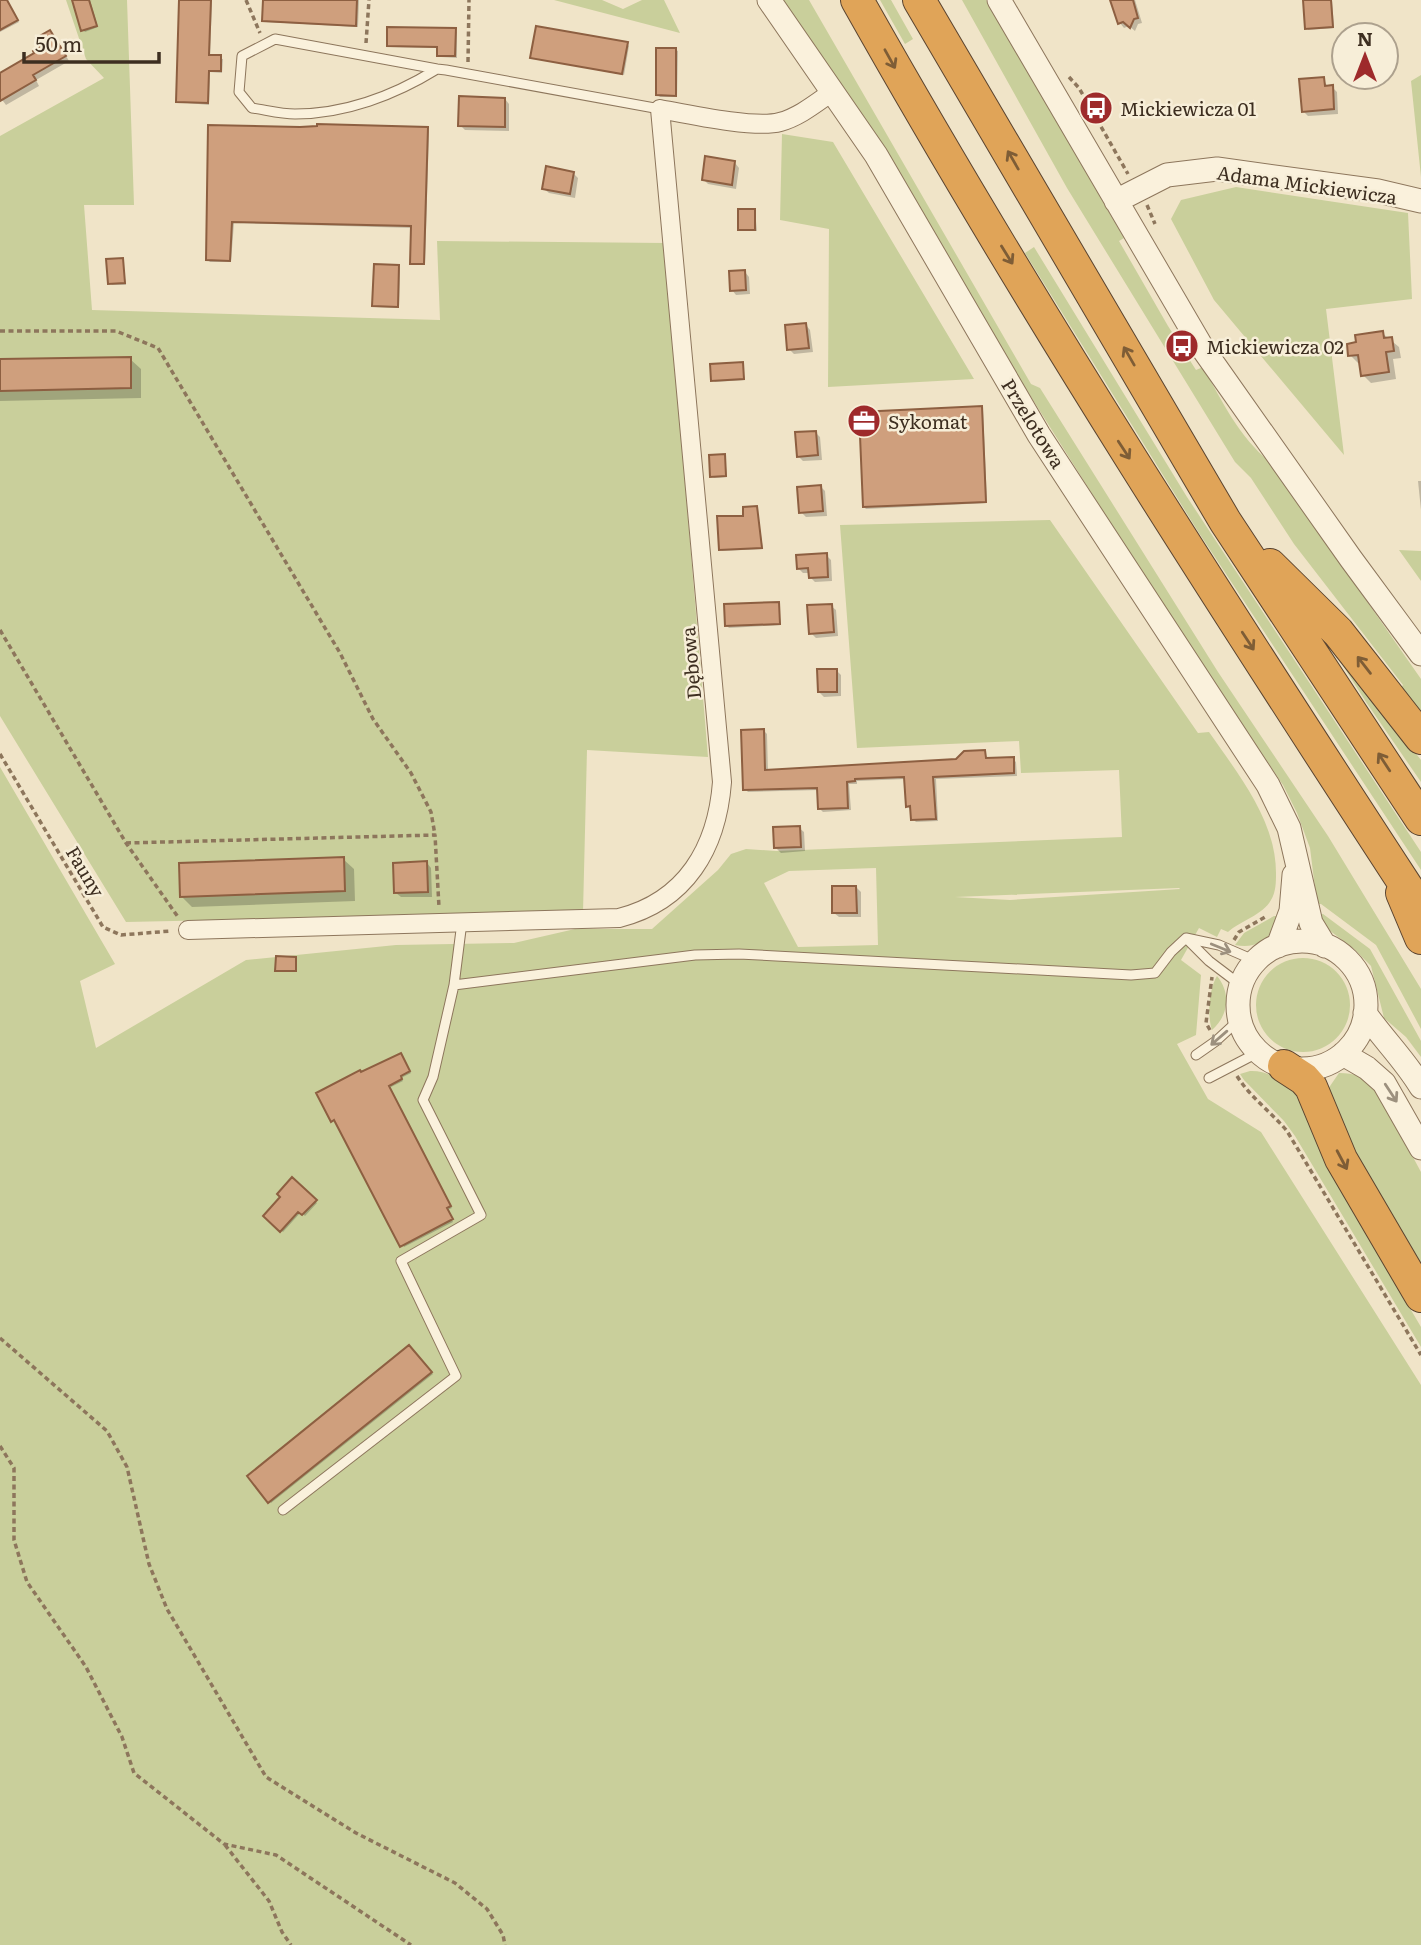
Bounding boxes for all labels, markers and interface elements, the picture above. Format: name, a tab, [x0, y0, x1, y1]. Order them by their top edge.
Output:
scale bar	[24, 21, 159, 65]
north arrow	[1330, 21, 1400, 91]
text: N	[1357, 24, 1373, 52]
text: 50 m	[35, 27, 82, 58]
one-way arrow	[883, 49, 897, 69]
bus stop icon: Mickiewicza 01	[1077, 89, 1115, 127]
place label: Mickiewicza 01	[1120, 94, 1257, 122]
one-way arrow	[1006, 151, 1020, 171]
street label: Adama Mickiewicza	[1215, 157, 1400, 211]
one-way arrow	[999, 245, 1014, 264]
bus stop icon: Mickiewicza 02	[1163, 327, 1201, 365]
place label: Mickiewicza 02	[1206, 332, 1344, 360]
one-way arrow	[1121, 347, 1135, 367]
street label: Przelotowa	[995, 373, 1073, 474]
office icon: Sykomat	[845, 402, 883, 440]
place label: Sykomat	[888, 407, 968, 435]
one-way arrow	[1118, 439, 1132, 459]
street label: Dębowa	[673, 625, 707, 700]
one-way arrow	[1241, 630, 1255, 650]
one-way arrow	[1356, 656, 1371, 674]
one-way arrow	[1376, 752, 1390, 772]
street label: Fauny	[60, 840, 112, 902]
one-way arrow	[1210, 942, 1232, 955]
one-way arrow	[1210, 1030, 1228, 1046]
one-way arrow	[1383, 1083, 1398, 1102]
one-way arrow	[1336, 1149, 1349, 1170]

